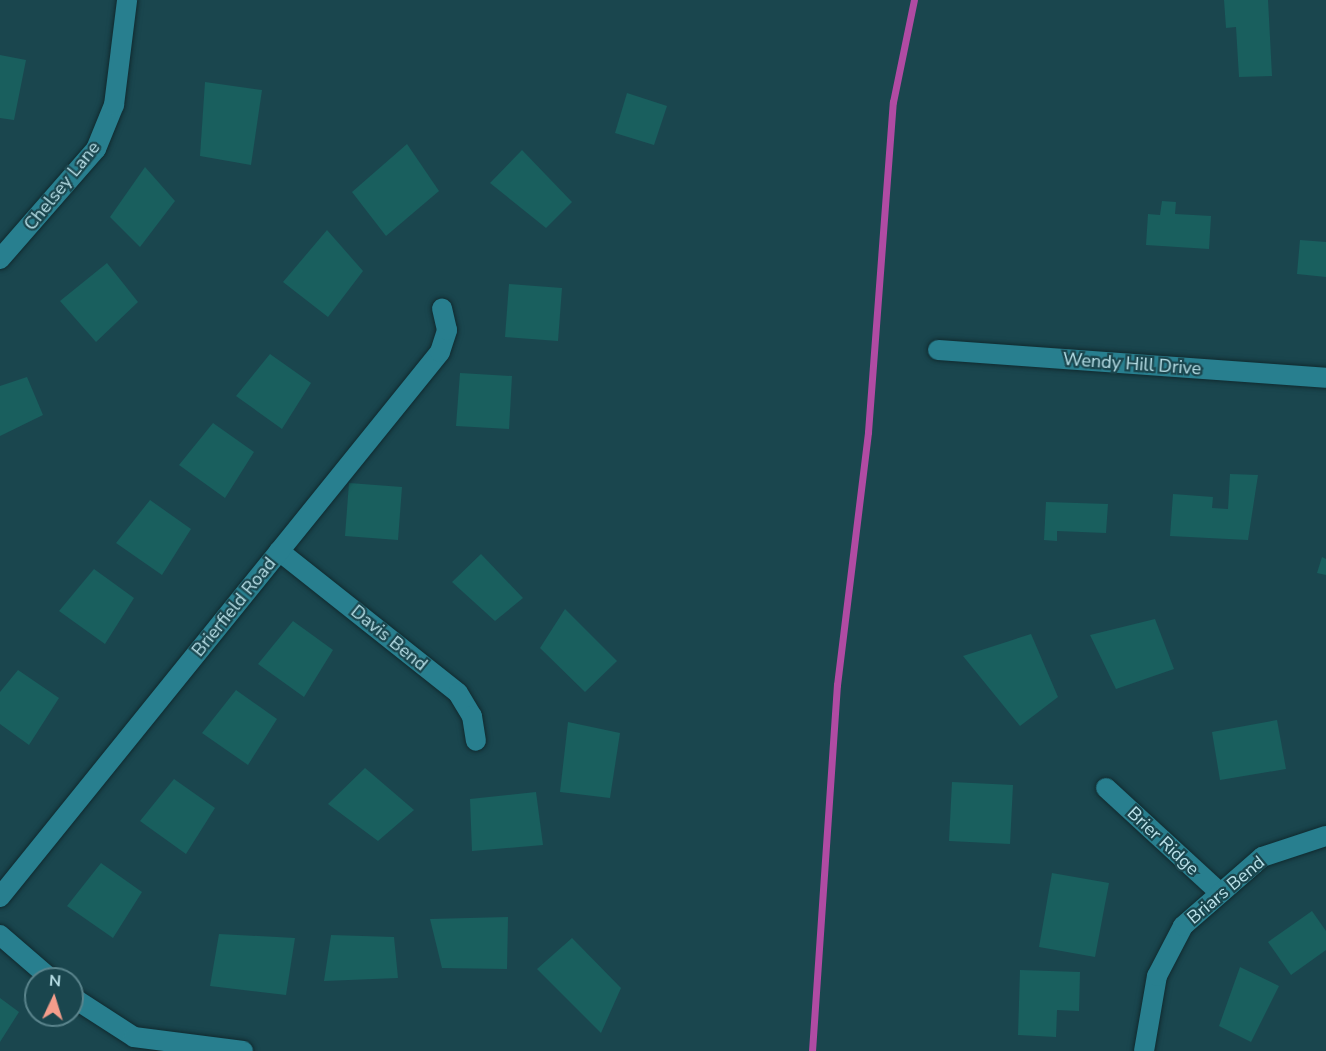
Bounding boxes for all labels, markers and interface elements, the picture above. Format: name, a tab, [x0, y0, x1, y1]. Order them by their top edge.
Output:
street label: Chelsey Lane	[20, 137, 104, 235]
street label: Wendy Hill Drive	[1062, 348, 1202, 380]
street label: Brierfield Road	[187, 553, 281, 661]
street label: Davis Bend	[346, 601, 432, 675]
street label: Brier Ridge	[1123, 802, 1203, 880]
street label: Briars Bend	[1183, 851, 1269, 929]
north arrow	[24, 967, 84, 1027]
text: N	[48, 970, 62, 992]

